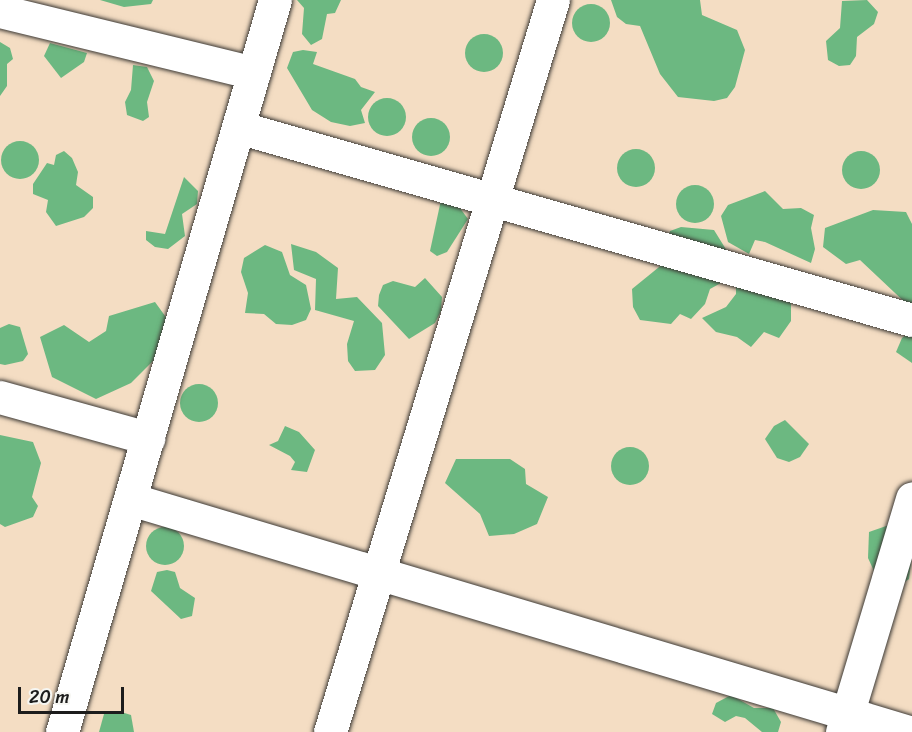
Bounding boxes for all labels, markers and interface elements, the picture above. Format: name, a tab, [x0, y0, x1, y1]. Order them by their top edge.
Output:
scale bar	[21, 675, 128, 713]
text: 20 m	[29, 681, 69, 713]

